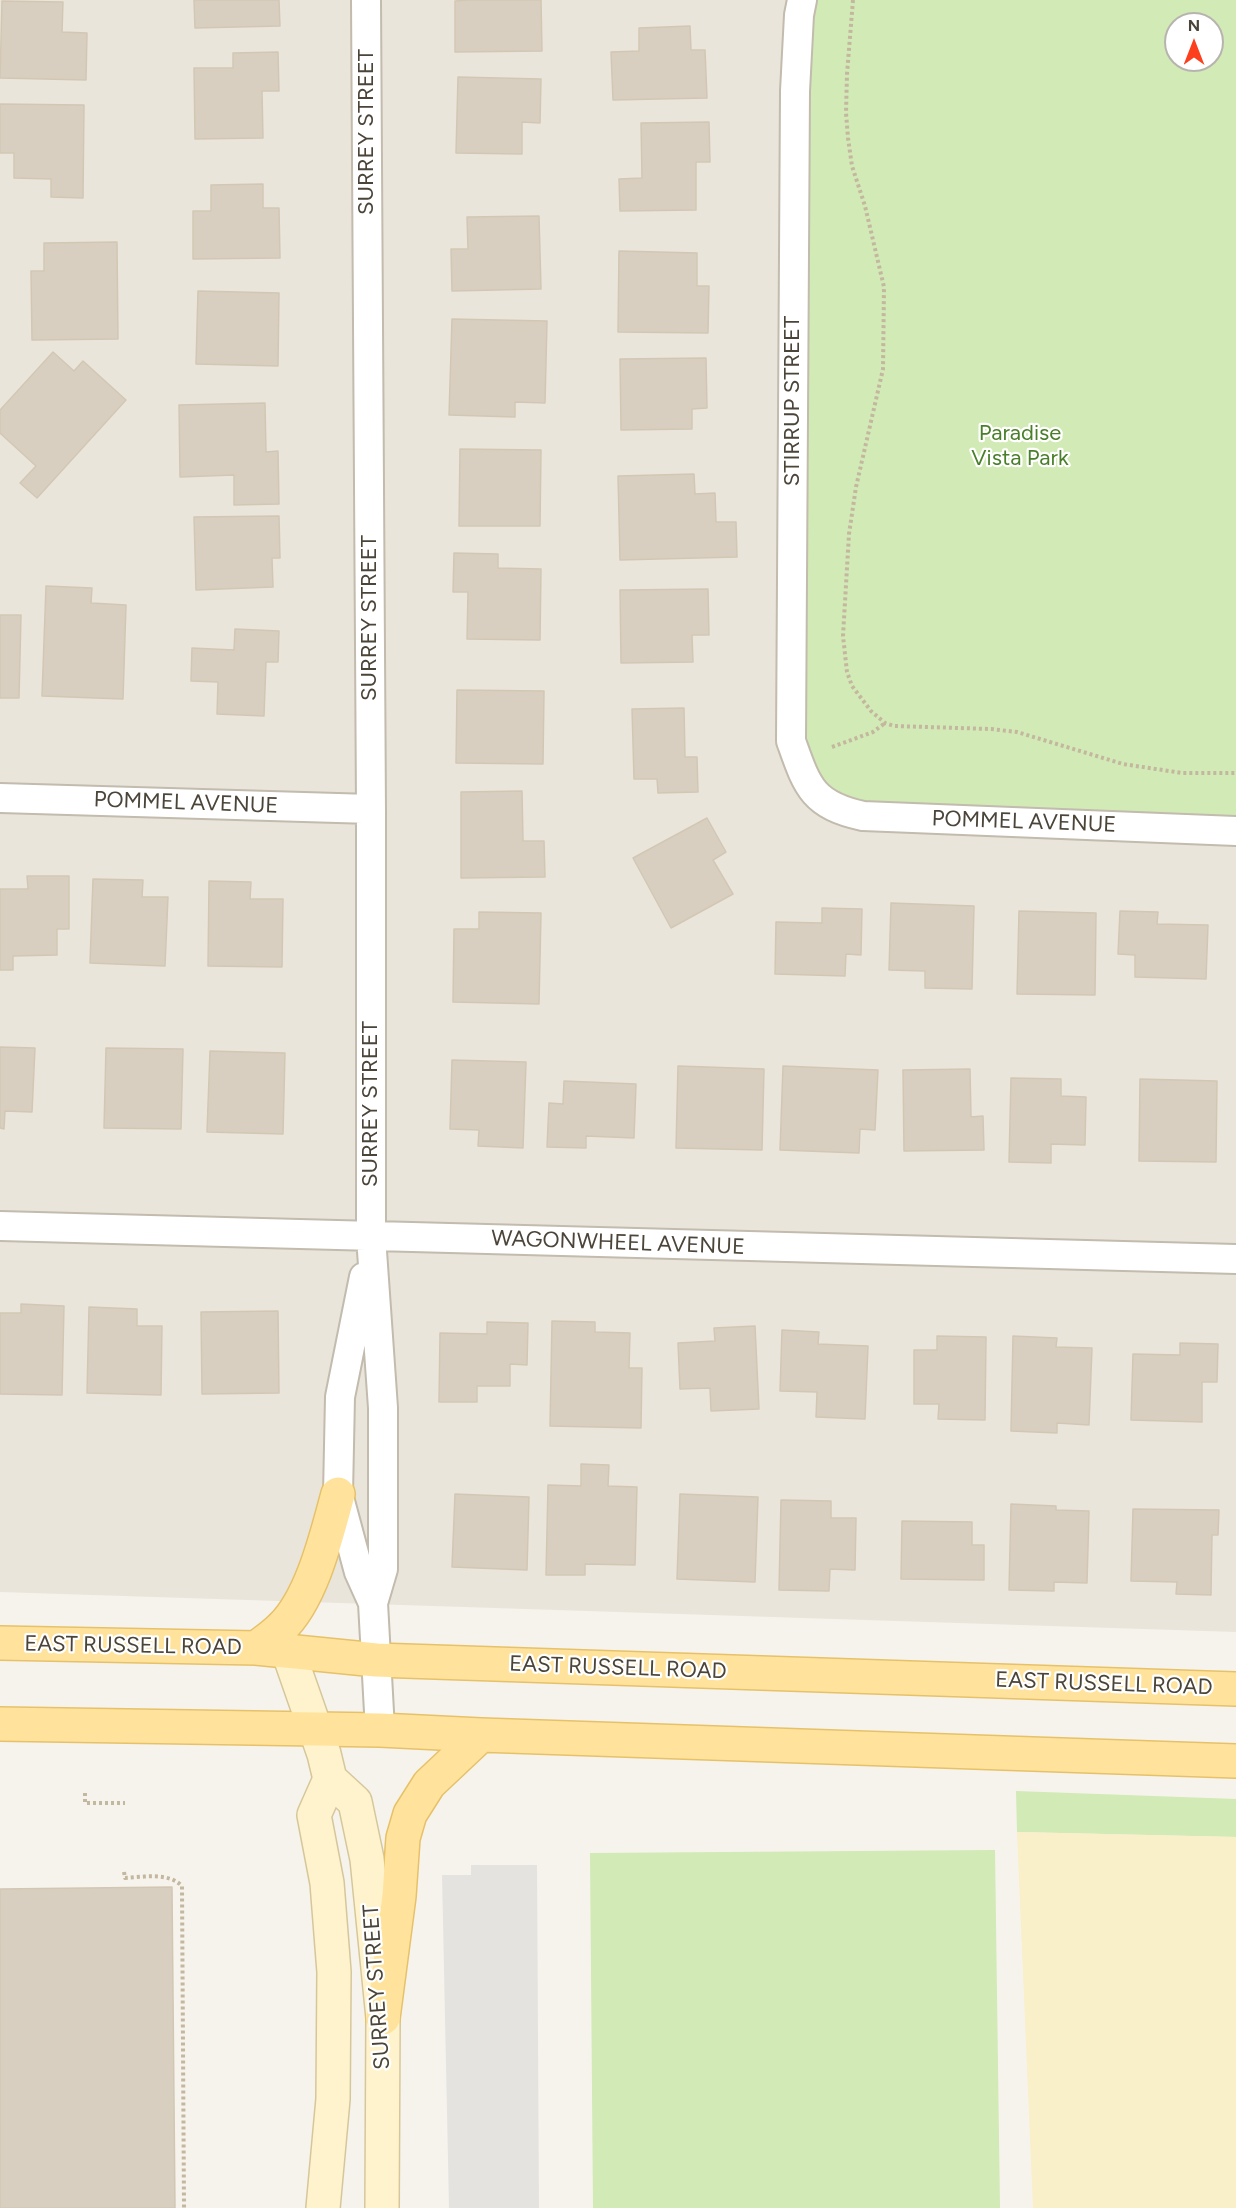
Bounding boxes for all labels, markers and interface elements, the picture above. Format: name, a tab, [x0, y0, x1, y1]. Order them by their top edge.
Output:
north arrow	[1164, 12, 1224, 72]
text: N	[1188, 16, 1200, 35]
street label: SURREY STREET	[354, 49, 380, 215]
street label: STIRRUP STREET	[780, 316, 806, 486]
park label: Paradise Vista Park	[971, 421, 1069, 472]
street label: SURREY STREET	[357, 535, 383, 701]
street label: POMMEL AVENUE	[93, 787, 279, 819]
street label: POMMEL AVENUE	[931, 806, 1117, 838]
street label: SURREY STREET	[358, 1021, 384, 1187]
street label: WAGONWHEEL AVENUE	[491, 1225, 745, 1261]
street label: EAST RUSSELL ROAD	[24, 1631, 242, 1661]
street label: EAST RUSSELL ROAD	[509, 1651, 727, 1685]
street label: EAST RUSSELL ROAD	[995, 1667, 1213, 1701]
street label: SURREY STREET	[358, 1903, 396, 2071]

